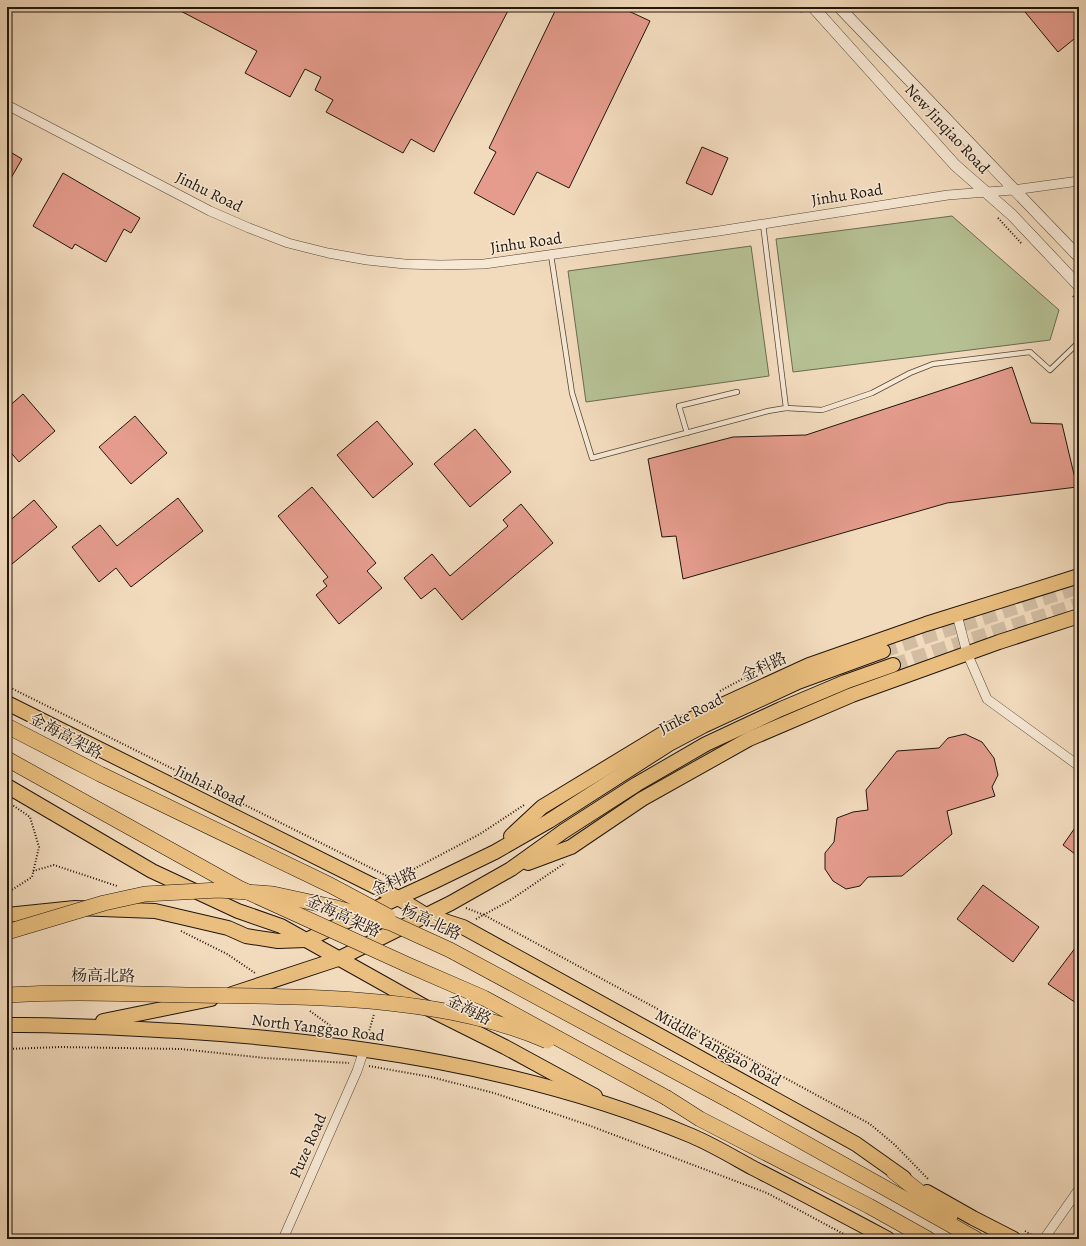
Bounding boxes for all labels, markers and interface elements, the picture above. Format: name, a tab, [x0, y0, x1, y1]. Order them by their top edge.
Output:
street label: New Jinqiao Road	[900, 79, 995, 179]
street label: Jinhu Road	[172, 166, 246, 218]
street label: Jinhu Road	[810, 178, 885, 211]
street label: Jinhu Road	[489, 227, 564, 259]
street label: 金科路	[738, 647, 790, 687]
street label: Jinke Road	[655, 688, 727, 740]
street label: 金海高架路	[26, 708, 106, 764]
street label: Jinhai Road	[171, 760, 249, 813]
street label: 金科路	[368, 862, 420, 902]
street label: 金海高架路	[302, 889, 384, 943]
street label: 杨高北路	[397, 899, 465, 945]
street label: 杨高北路	[71, 964, 135, 988]
street label: 金海路	[443, 989, 495, 1031]
street label: Middle Yanggao Road	[651, 1004, 785, 1092]
street label: North Yanggao Road	[250, 1009, 386, 1047]
street label: Puze Road	[284, 1110, 332, 1182]

